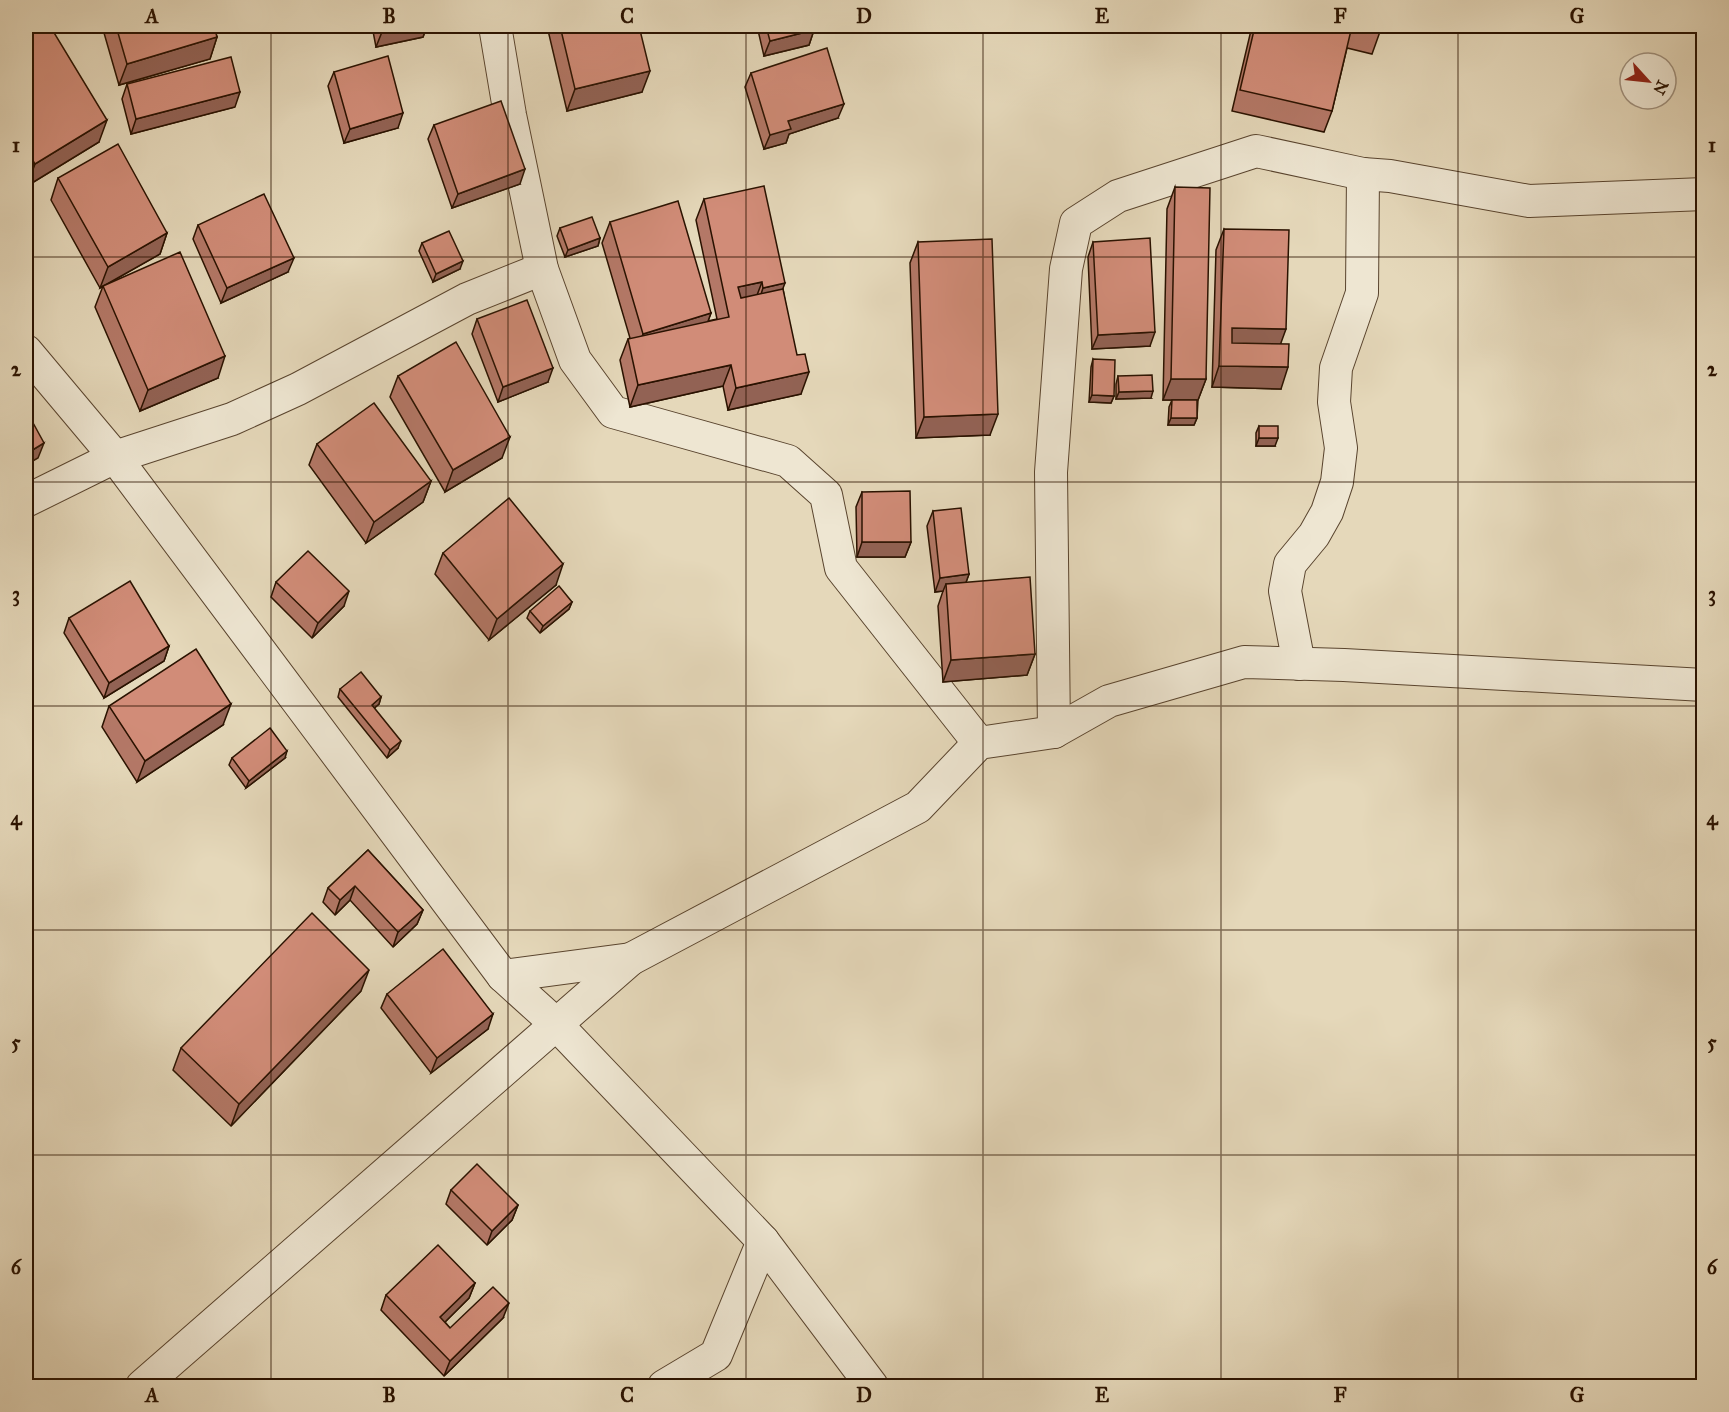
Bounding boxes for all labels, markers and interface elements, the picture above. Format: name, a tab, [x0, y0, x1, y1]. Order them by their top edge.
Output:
text: A	[143, 4, 159, 28]
text: B	[382, 4, 396, 28]
text: C	[620, 4, 634, 28]
text: D	[856, 4, 872, 28]
text: E	[1095, 4, 1110, 28]
text: F	[1333, 4, 1347, 28]
text: G	[1570, 4, 1585, 28]
north arrow	[1618, 51, 1678, 111]
text: N	[1649, 77, 1672, 98]
text: 1	[12, 133, 20, 157]
text: 1	[1708, 133, 1716, 157]
text: 2	[11, 357, 22, 381]
text: 2	[1707, 357, 1718, 381]
text: 3	[12, 582, 20, 607]
text: 3	[1708, 582, 1716, 607]
text: 4	[10, 806, 22, 831]
text: 4	[1706, 806, 1718, 831]
text: 5	[11, 1030, 21, 1054]
text: 5	[1707, 1030, 1717, 1054]
text: 6	[11, 1255, 23, 1279]
text: 6	[1707, 1255, 1719, 1279]
text: A	[143, 1383, 159, 1407]
text: B	[382, 1383, 396, 1407]
text: C	[620, 1383, 634, 1407]
text: D	[856, 1383, 872, 1407]
text: E	[1095, 1383, 1110, 1407]
text: F	[1333, 1383, 1347, 1407]
text: G	[1570, 1383, 1585, 1407]

